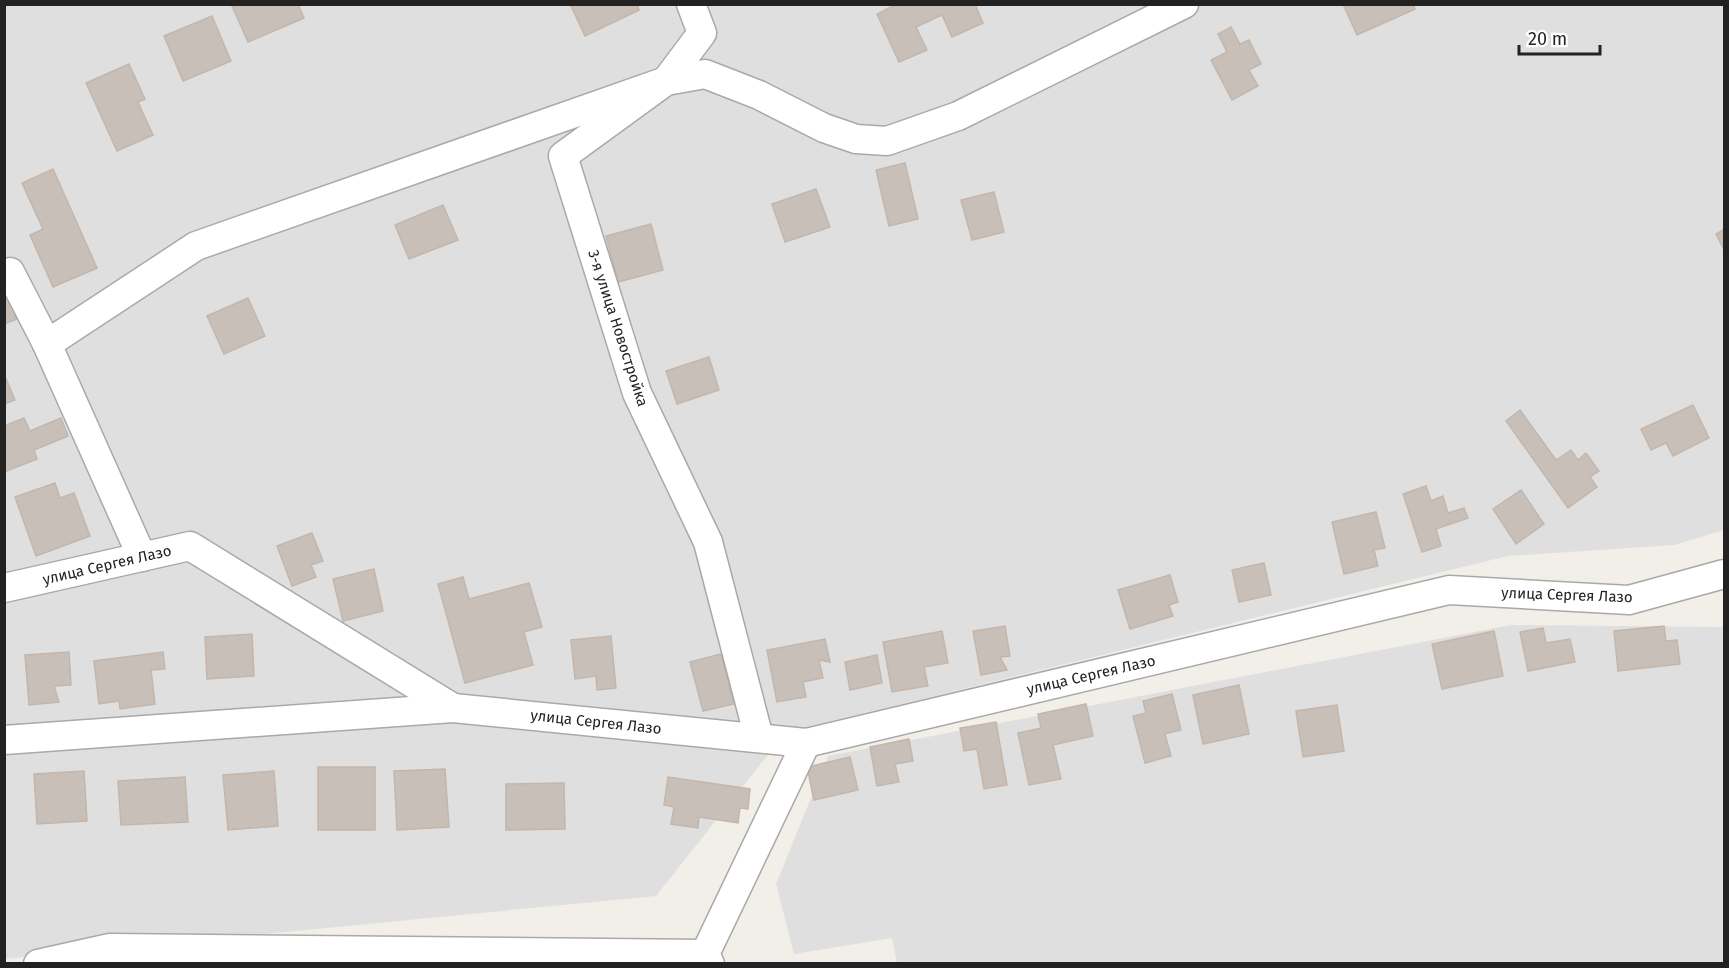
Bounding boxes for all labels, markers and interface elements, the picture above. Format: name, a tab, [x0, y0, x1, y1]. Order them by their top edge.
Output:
scale bar	[1519, 18, 1600, 56]
text: 20 m	[1528, 28, 1567, 50]
street label: 3-я улица Новостройка	[584, 247, 652, 409]
street label: улица Сергея Лазо	[41, 541, 173, 589]
street label: улица Сергея Лазо	[1501, 584, 1633, 606]
street label: улица Сергея Лазо	[1025, 651, 1157, 699]
street label: улица Сергея Лазо	[530, 706, 662, 738]

